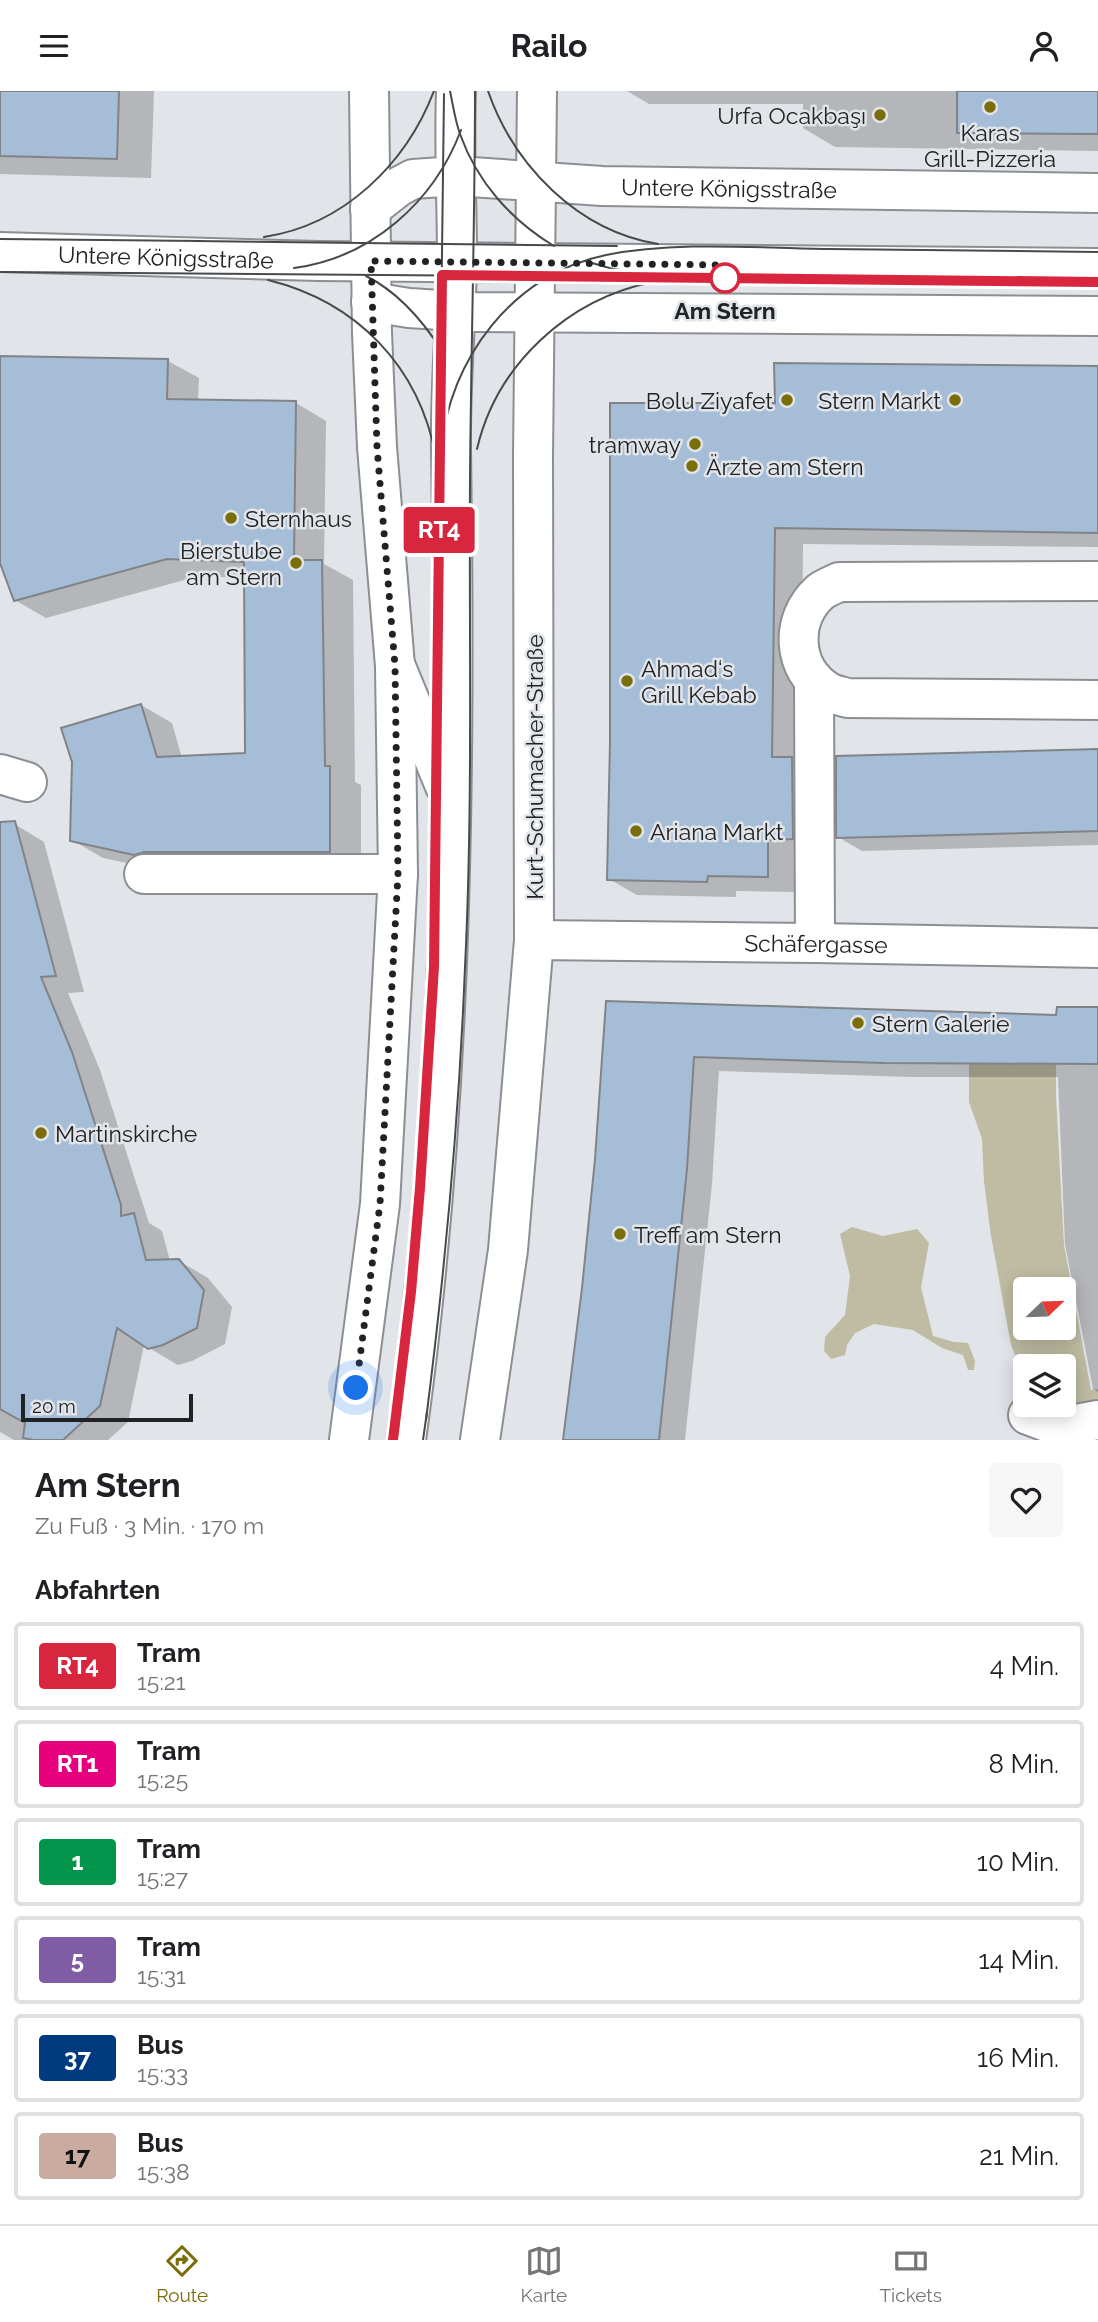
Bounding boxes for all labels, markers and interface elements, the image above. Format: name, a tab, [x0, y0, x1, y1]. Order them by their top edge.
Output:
icon: menu	[35, 27, 73, 65]
text: Railo	[510, 27, 588, 64]
icon: person	[1025, 27, 1063, 65]
marker: Karas Grill-Pizzeria	[982, 99, 998, 115]
place label: Urfa Ocakbaşı	[717, 102, 866, 129]
marker: Urfa Ocakbaşı	[872, 107, 888, 123]
place label: Karas Grill-Pizzeria	[924, 119, 1056, 172]
street label: Untere Königsstraße	[621, 173, 837, 203]
street label: Untere Königsstraße	[58, 240, 274, 273]
marker: Am Stern	[710, 263, 740, 293]
place label: Am Stern	[674, 297, 776, 324]
place label: Bolu Ziyafet	[646, 387, 773, 414]
place label: Stern Markt	[818, 387, 941, 414]
marker: Bolu Ziyafet	[779, 392, 795, 408]
marker: Stern Markt	[947, 392, 963, 408]
place label: tramway	[589, 431, 681, 458]
marker: tramway	[687, 436, 703, 452]
place label: Ärzte am Stern	[706, 453, 864, 480]
marker: Ärzte am Stern	[684, 458, 700, 474]
place label: Sternhaus	[245, 505, 352, 532]
line badge: RT4	[399, 507, 479, 553]
marker: Sternhaus	[223, 510, 239, 526]
text: RT4	[418, 515, 460, 544]
place label: Bierstube am Stern	[180, 537, 282, 590]
marker: Bierstube am Stern	[288, 555, 304, 571]
street label: Kurt-Schumacher-Straße	[521, 634, 548, 900]
place label: Ahmad‘s Grill Kebab	[641, 655, 757, 708]
marker: Ahmad‘s Grill Kebab	[619, 673, 635, 689]
place label: Ariana Markt	[650, 818, 784, 845]
marker: Ariana Markt	[628, 823, 644, 839]
street label: Schäfergasse	[744, 929, 888, 958]
place label: Stern Galerie	[872, 1010, 1009, 1037]
marker: Stern Galerie	[850, 1015, 866, 1031]
place label: Martinskirche	[55, 1120, 197, 1147]
marker: Martinskirche	[33, 1125, 49, 1141]
place label: Treff am Stern	[634, 1221, 782, 1248]
marker: Treff am Stern	[612, 1226, 628, 1242]
north arrow	[1013, 1277, 1076, 1341]
map controls	[1013, 1277, 1076, 1417]
button: layers	[1013, 1354, 1076, 1417]
your location	[338, 1370, 373, 1405]
scale bar	[21, 1391, 192, 1423]
text: 20 m	[32, 1395, 76, 1417]
button: heart	[989, 1463, 1063, 1537]
text: Am Stern	[35, 1466, 181, 1505]
text: Zu Fuß · 3 Min. · 170 m	[35, 1512, 264, 1539]
text: Abfahrten	[35, 1575, 160, 1605]
text: Tram	[137, 1638, 201, 1668]
text: RT4	[56, 1651, 99, 1680]
text: 4 Min.	[990, 1651, 1059, 1681]
text: 15:21	[137, 1668, 186, 1695]
text: Tram	[137, 1736, 201, 1766]
text: RT1	[57, 1749, 98, 1778]
text: 8 Min.	[988, 1749, 1059, 1779]
text: 15:25	[137, 1766, 188, 1793]
text: Tram	[137, 1834, 201, 1864]
text: 1	[72, 1847, 83, 1876]
text: 10 Min.	[977, 1847, 1059, 1877]
text: 15:27	[137, 1864, 188, 1891]
text: Tram	[137, 1932, 201, 1962]
text: 5	[71, 1945, 84, 1974]
text: 14 Min.	[979, 1945, 1059, 1975]
text: 15:31	[137, 1962, 186, 1989]
text: Bus	[137, 2030, 184, 2060]
text: 37	[64, 2043, 91, 2072]
text: 16 Min.	[977, 2043, 1059, 2073]
text: 15:33	[137, 2060, 188, 2087]
text: Bus	[137, 2128, 184, 2158]
text: 17	[65, 2141, 90, 2170]
text: 21 Min.	[979, 2141, 1059, 2171]
text: 15:38	[137, 2158, 190, 2185]
tab: Route	[156, 2242, 208, 2306]
tab: Karte	[521, 2242, 567, 2306]
tab: Tickets	[880, 2242, 942, 2306]

